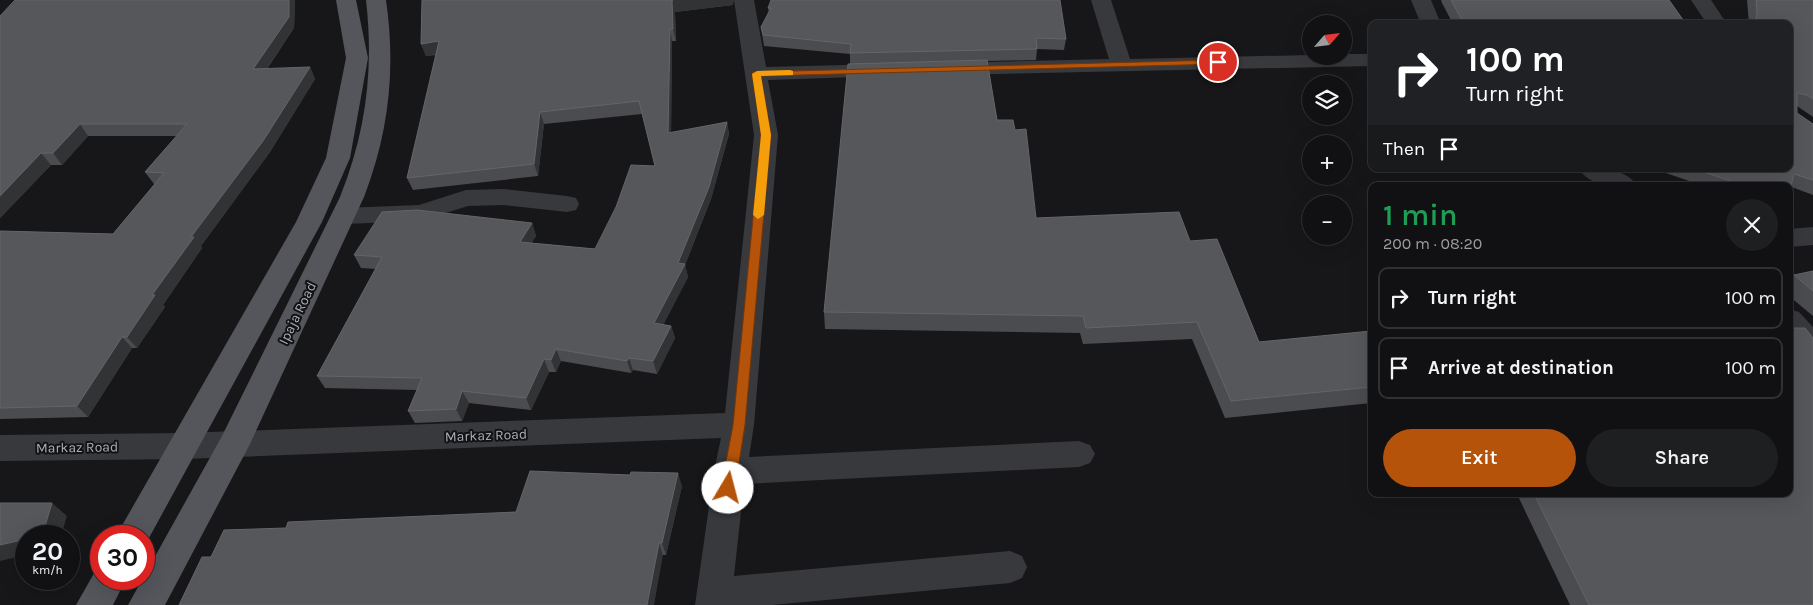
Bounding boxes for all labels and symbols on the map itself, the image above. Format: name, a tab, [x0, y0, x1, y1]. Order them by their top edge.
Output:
north arrow	[1302, 15, 1352, 65]
pin	[1197, 41, 1239, 83]
street label: Ipaja Road	[275, 279, 320, 347]
street label: Markaz Road	[445, 426, 527, 445]
street label: Markaz Road	[36, 438, 118, 457]
position arrow	[701, 461, 753, 513]
speed limit sign: 30	[90, 525, 155, 590]

